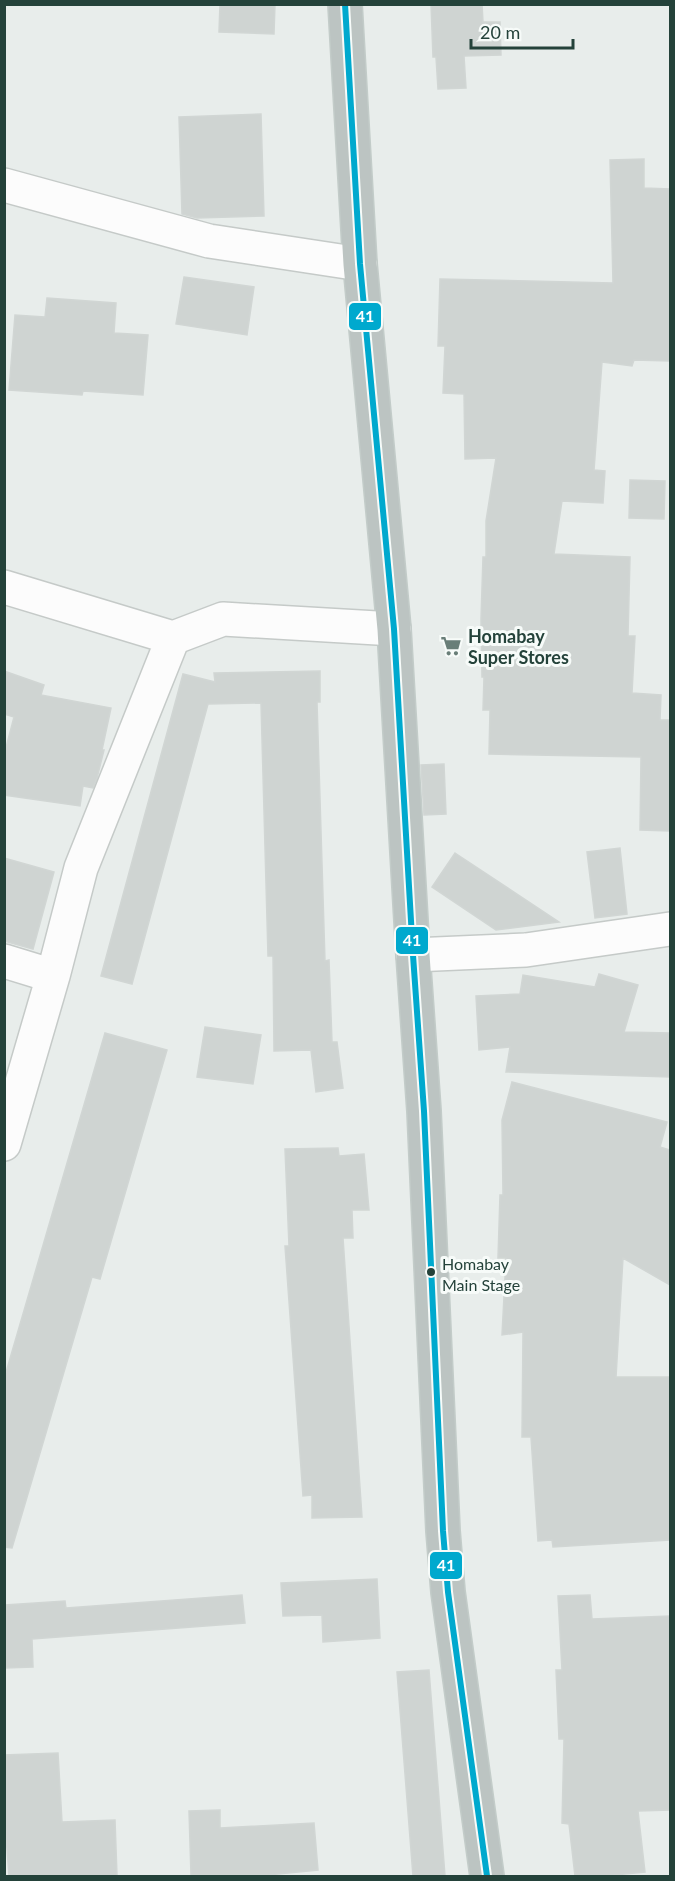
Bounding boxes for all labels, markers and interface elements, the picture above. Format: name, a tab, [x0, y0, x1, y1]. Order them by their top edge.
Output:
scale bar	[471, 12, 573, 50]
text: 20 m	[480, 21, 520, 43]
line badge: 41	[348, 302, 382, 331]
text: 41	[356, 306, 374, 325]
place label: Homabay Super Stores	[468, 625, 569, 668]
supermarket icon: Homabay Super Stores	[439, 634, 463, 658]
line badge: 41	[395, 926, 429, 955]
text: 41	[403, 930, 421, 949]
place label: Homabay Main Stage	[442, 1254, 520, 1294]
marker: Homabay Main Stage	[425, 1266, 437, 1278]
line badge: 41	[429, 1551, 463, 1580]
text: 41	[437, 1555, 455, 1574]

